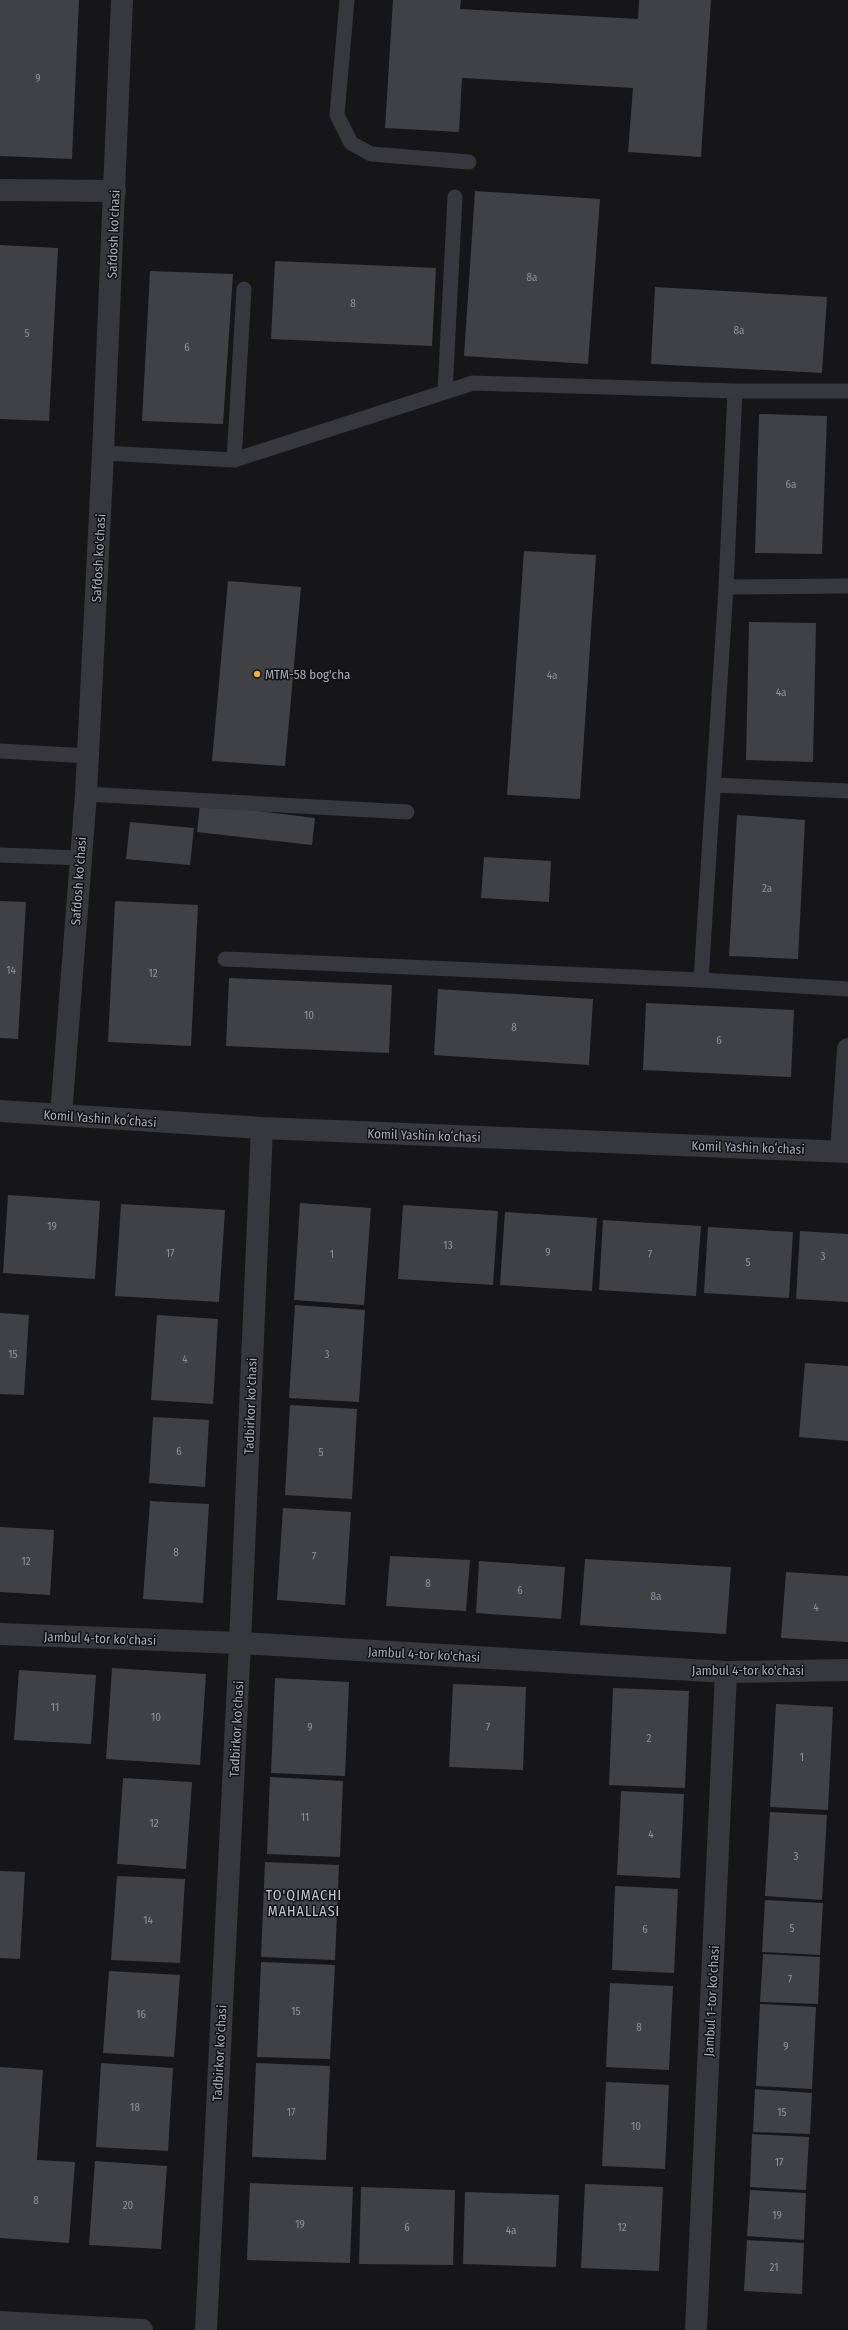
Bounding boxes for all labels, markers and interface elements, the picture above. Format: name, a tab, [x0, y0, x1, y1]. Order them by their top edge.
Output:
house number: 9	[35, 72, 41, 85]
street label: Safdosh ko'chasi	[104, 189, 123, 279]
house number: 8a	[527, 271, 537, 284]
house number: 8	[350, 297, 356, 310]
house number: 8a	[734, 324, 744, 337]
house number: 5	[24, 327, 30, 340]
house number: 6	[184, 341, 190, 354]
house number: 6a	[786, 478, 796, 491]
street label: Safdosh ko'chasi	[89, 513, 108, 603]
place label: MTM-58 bog'cha	[265, 667, 350, 682]
marker: MTM-58 bog'cha	[252, 669, 262, 679]
house number: 4a	[547, 669, 557, 682]
house number: 4a	[776, 686, 786, 699]
street label: Safdosh ko'chasi	[68, 836, 89, 926]
house number: 2a	[762, 882, 772, 895]
house number: 14	[6, 964, 16, 977]
house number: 12	[148, 967, 158, 980]
house number: 10	[304, 1009, 314, 1022]
house number: 8	[511, 1021, 517, 1034]
house number: 6	[716, 1034, 722, 1047]
street label: Komil Yashin koʻchasi	[43, 1107, 157, 1130]
street label: Komil Yashin koʻchasi	[367, 1126, 481, 1145]
street label: Komil Yashin koʻchasi	[691, 1138, 805, 1157]
house number: 19	[47, 1220, 57, 1233]
house number: 13	[443, 1239, 453, 1252]
house number: 9	[545, 1246, 551, 1259]
house number: 17	[166, 1247, 175, 1260]
house number: 1	[330, 1248, 334, 1261]
house number: 7	[648, 1248, 653, 1261]
house number: 3	[821, 1250, 826, 1263]
house number: 5	[745, 1256, 751, 1269]
house number: 15	[8, 1348, 18, 1361]
house number: 3	[325, 1348, 330, 1361]
house number: 4	[182, 1353, 188, 1366]
street label: Tadbirkor ko'chasi	[241, 1358, 260, 1454]
house number: 6	[176, 1445, 182, 1458]
house number: 5	[318, 1446, 324, 1459]
house number: 8	[173, 1546, 179, 1559]
house number: 7	[312, 1550, 317, 1563]
house number: 12	[21, 1555, 31, 1568]
house number: 8	[425, 1577, 431, 1590]
house number: 6	[517, 1584, 523, 1597]
house number: 8a	[651, 1590, 661, 1603]
house number: 4	[813, 1601, 819, 1614]
street label: Jambul 4-tor ko'chasi	[44, 1629, 156, 1648]
street label: Jambul 4-tor ko'chasi	[368, 1644, 480, 1665]
street label: Jambul 4-tor ko'chasi	[692, 1663, 804, 1678]
street label: Tadbirkor ko'chasi	[226, 1680, 247, 1778]
house number: 11	[51, 1701, 59, 1714]
house number: 10	[151, 1711, 161, 1724]
house number: 9	[307, 1721, 313, 1734]
house number: 7	[486, 1721, 491, 1734]
house number: 2	[647, 1732, 652, 1745]
house number: 1	[800, 1751, 804, 1764]
house number: 11	[301, 1811, 309, 1824]
house number: 12	[149, 1817, 159, 1830]
house number: 4	[648, 1828, 654, 1841]
house number: 3	[794, 1850, 799, 1863]
district label: TO'QIMACHI MAHALLASI	[266, 1887, 342, 1920]
house number: 14	[143, 1914, 153, 1927]
house number: 5	[789, 1922, 795, 1935]
house number: 6	[642, 1923, 648, 1936]
street label: Jambul 1-tor ko'chasi	[701, 1945, 722, 2057]
house number: 7	[788, 1973, 793, 1986]
street label: Tadbirkor ko'chasi	[209, 2004, 230, 2102]
house number: 15	[291, 2005, 301, 2018]
house number: 16	[136, 2008, 146, 2021]
house number: 8	[636, 2021, 642, 2034]
house number: 9	[783, 2040, 789, 2053]
house number: 18	[130, 2101, 140, 2114]
house number: 17	[287, 2106, 296, 2119]
house number: 15	[777, 2106, 787, 2119]
house number: 10	[631, 2120, 641, 2133]
house number: 17	[775, 2156, 784, 2169]
house number: 8	[33, 2194, 39, 2207]
house number: 20	[123, 2199, 134, 2212]
house number: 19	[772, 2209, 782, 2222]
house number: 19	[295, 2218, 305, 2231]
house number: 6	[404, 2221, 410, 2234]
house number: 12	[617, 2221, 627, 2234]
house number: 4a	[506, 2224, 516, 2237]
house number: 21	[770, 2261, 778, 2274]

